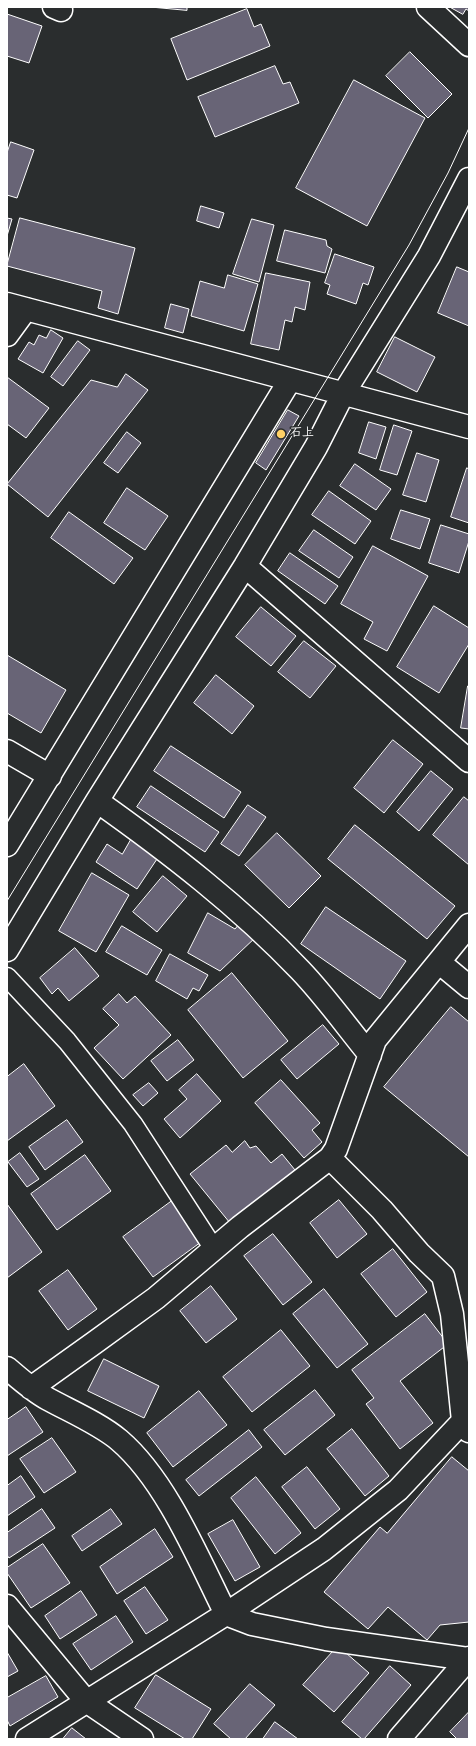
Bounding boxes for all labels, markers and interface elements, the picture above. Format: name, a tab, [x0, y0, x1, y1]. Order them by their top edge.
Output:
place label: 石上	[290, 427, 314, 441]
marker: 石上	[275, 428, 287, 440]

